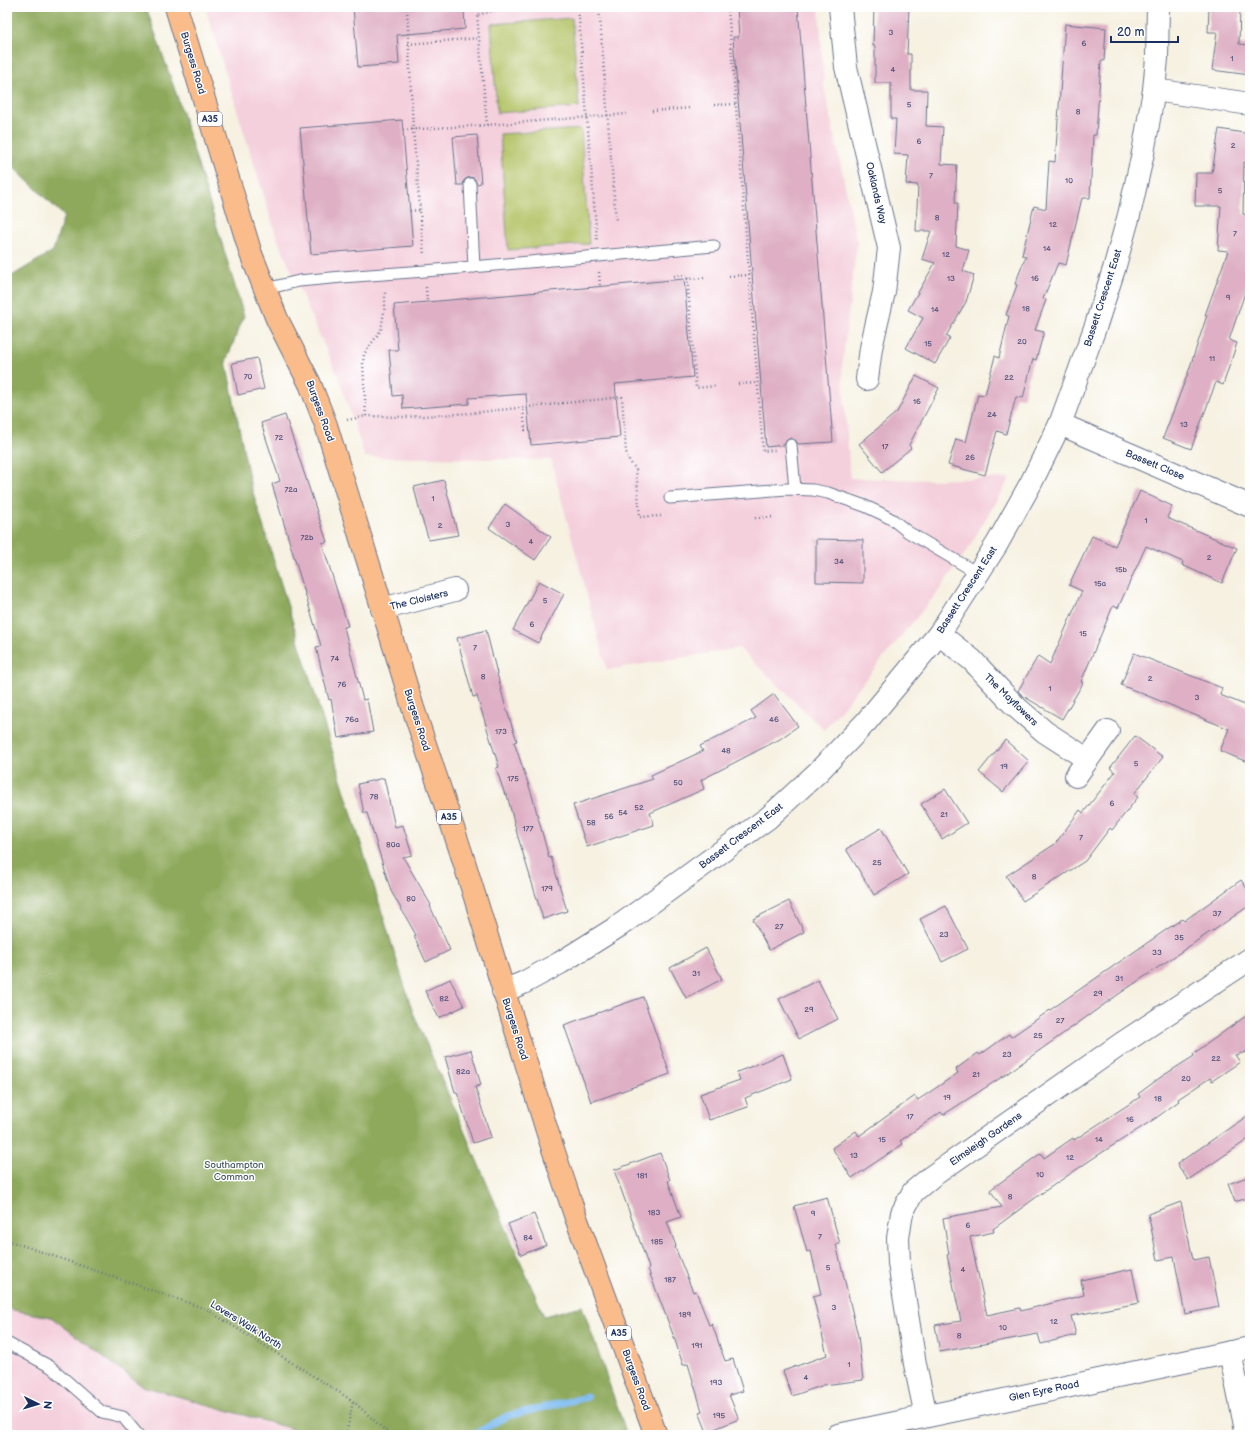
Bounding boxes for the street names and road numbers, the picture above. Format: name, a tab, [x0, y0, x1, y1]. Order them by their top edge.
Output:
street label: Burgess Road	[178, 30, 208, 96]
road number: A35	[198, 112, 222, 126]
street label: Oaklands Way	[863, 161, 889, 226]
street label: Bassett Crescent East	[1082, 248, 1124, 348]
street label: Burgess Road	[303, 379, 337, 444]
street label: Bassett Close	[1124, 447, 1186, 483]
street label: Bassett Crescent East	[934, 544, 1000, 636]
street label: The Cloisters	[389, 587, 449, 613]
street label: The Mayflowers	[982, 671, 1040, 729]
street label: Burgess Road	[401, 688, 433, 753]
street label: Bassett Crescent East	[697, 801, 785, 871]
road number: A35	[437, 810, 461, 824]
street label: Burgess Road	[499, 997, 531, 1062]
street label: Elmsleigh Gardens	[948, 1110, 1024, 1168]
street label: Lovers Walk North	[208, 1298, 284, 1352]
road number: A35	[607, 1326, 631, 1340]
street label: Burgess Road	[619, 1348, 653, 1413]
street label: Glen Eyre Road	[1008, 1378, 1080, 1404]

